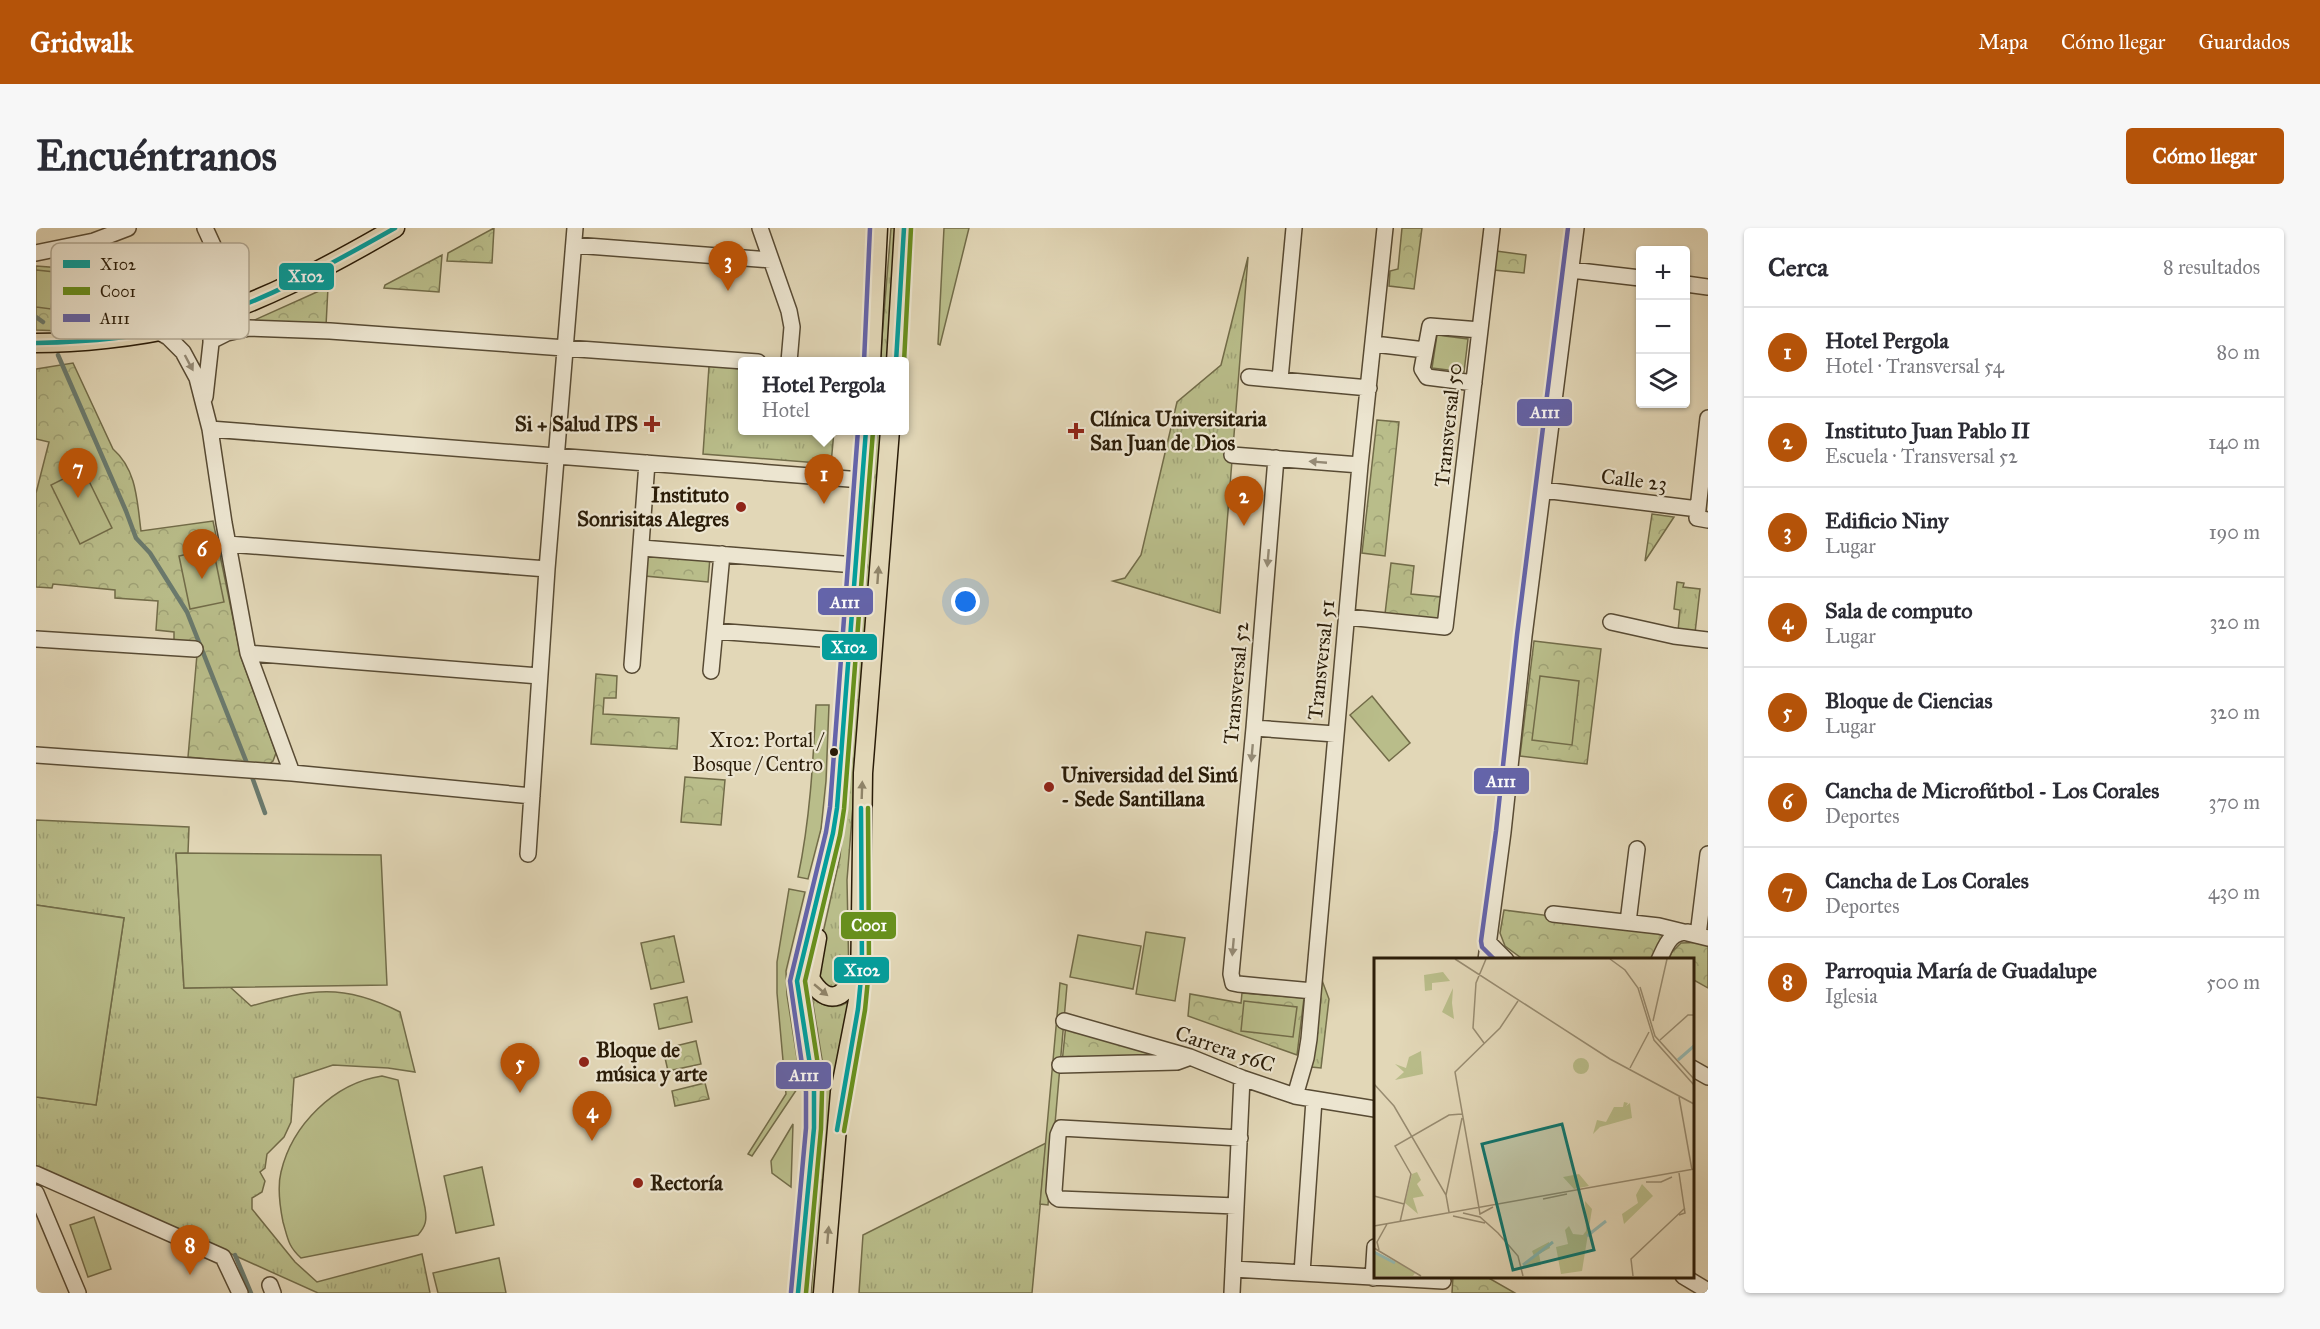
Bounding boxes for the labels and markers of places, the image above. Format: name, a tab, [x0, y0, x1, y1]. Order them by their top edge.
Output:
pin: 3	[708, 242, 748, 291]
place label: Clínica Universitaria San Juan de Dios	[1090, 406, 1268, 457]
place label: Si + Salud IPS	[515, 411, 638, 437]
marker: Si + Salud IPS	[643, 415, 661, 433]
marker: Clínica Universitaria San Juan de Dios	[1067, 422, 1085, 440]
pin: 7	[58, 448, 98, 498]
pin: 1	[804, 454, 844, 504]
pin: 2	[1224, 476, 1264, 526]
place label: Instituto Sonrisitas Alegres	[577, 482, 729, 532]
marker: Instituto Sonrisitas Alegres	[734, 500, 748, 514]
pin: 6	[182, 530, 222, 579]
place label: X102: Portal / Bosque / Centro	[692, 728, 825, 777]
marker: X102: Portal / Bosque / Centro	[828, 746, 840, 758]
place label: Universidad del Sinú - Sede Santillana	[1061, 762, 1239, 812]
marker: Universidad del Sinú - Sede Santillana	[1042, 780, 1056, 794]
place label: Bloque de música y arte	[595, 1037, 708, 1087]
pin: 5	[500, 1044, 540, 1093]
marker: Bloque de música y arte	[577, 1055, 591, 1069]
pin: 4	[572, 1092, 612, 1141]
place label: Rectoría	[650, 1170, 724, 1196]
marker: Rectoría	[631, 1176, 645, 1190]
pin: 8	[170, 1226, 210, 1275]

